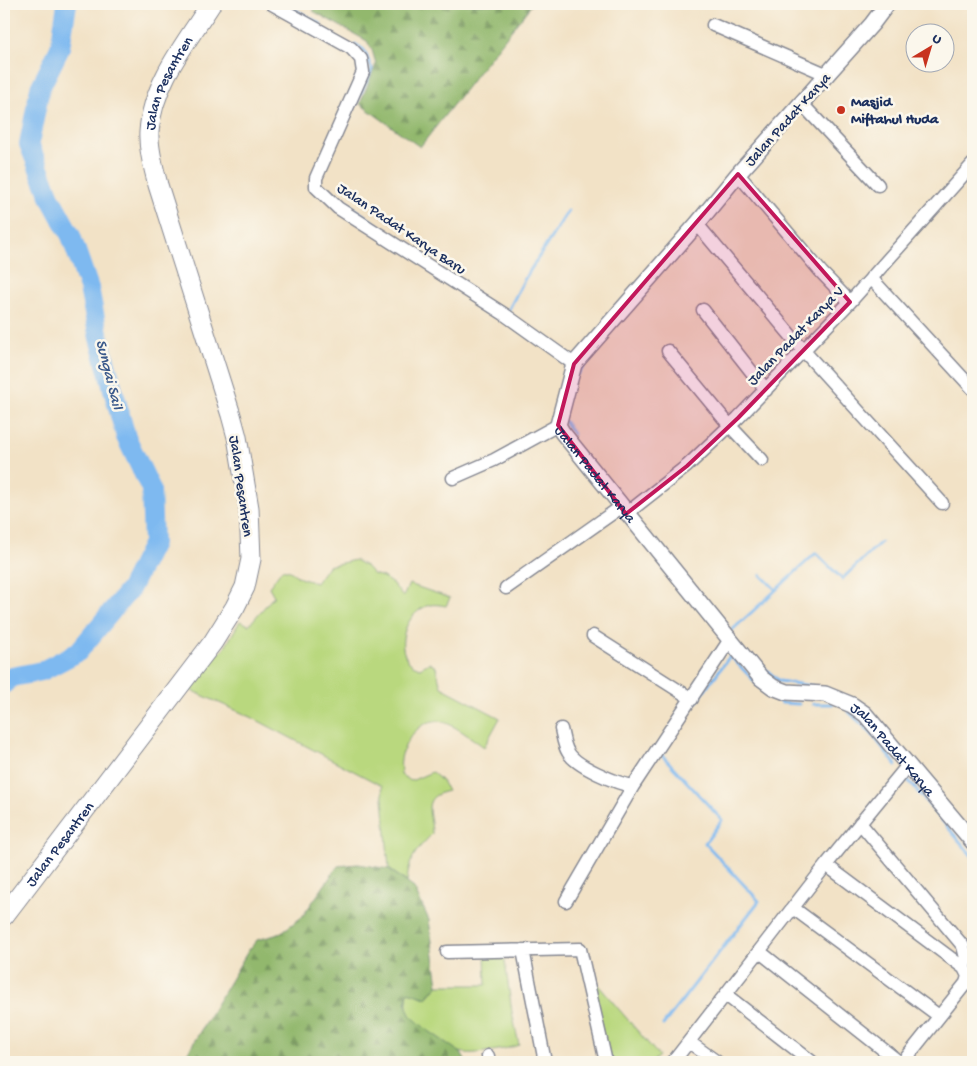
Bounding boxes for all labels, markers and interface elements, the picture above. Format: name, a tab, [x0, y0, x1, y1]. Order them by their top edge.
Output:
north arrow	[904, 22, 954, 72]
text: U	[928, 31, 945, 49]
street label: Jalan Pesantren	[142, 33, 198, 131]
street label: Jalan Padat Karya	[742, 69, 836, 171]
place label: Masjid Miftahul Huda	[851, 94, 939, 129]
marker: Masjid Miftahul Huda	[835, 104, 847, 116]
street label: Jalan Padat Karya Baru	[333, 180, 469, 279]
street label: Jalan Padat Karya V	[744, 283, 849, 390]
water label: Sungai Sail	[90, 338, 126, 413]
street label: Jalan Padat Karya	[549, 423, 639, 528]
street label: Jalan Pesantren	[224, 435, 256, 538]
street label: Jalan Padat Karya	[846, 699, 938, 801]
street label: Jalan Pesantren	[23, 799, 99, 891]

